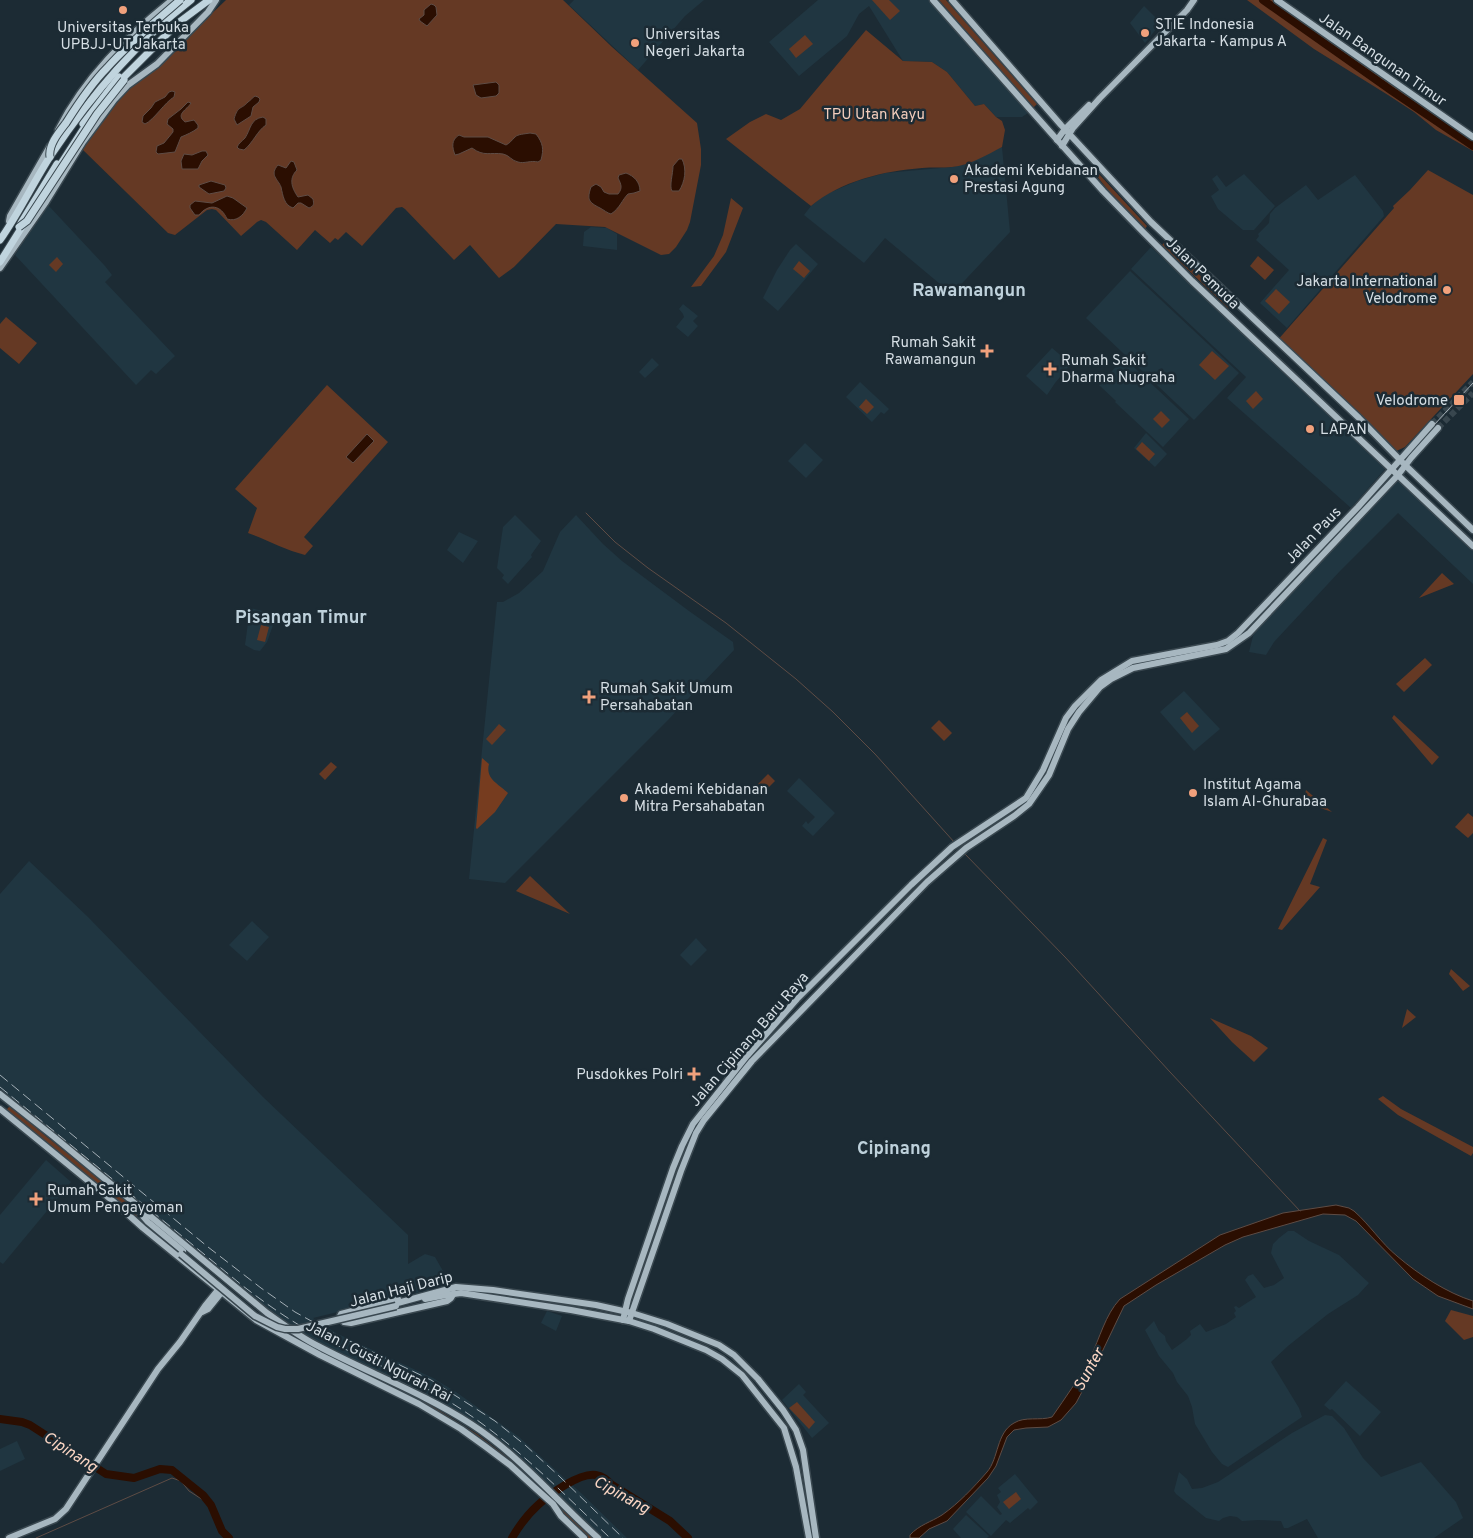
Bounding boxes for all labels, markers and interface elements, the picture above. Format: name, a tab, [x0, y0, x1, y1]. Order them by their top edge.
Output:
marker: Universitas Terbuka UPBJJ-UT Jakarta	[117, 4, 129, 16]
street label: Jalan Bangunan Timur	[1315, 9, 1450, 112]
place label: STIE Indonesia Jakarta - Kampus A	[1155, 16, 1287, 52]
place label: Universitas Terbuka UPBJJ-UT Jakarta	[57, 19, 189, 55]
place label: Universitas Negeri Jakarta	[645, 26, 745, 62]
marker: STIE Indonesia Jakarta - Kampus A	[1139, 27, 1151, 39]
marker: Universitas Negeri Jakarta	[629, 37, 641, 49]
park label: TPU Utan Kayu	[823, 106, 925, 125]
place label: Akademi Kebidanan Prestasi Agung	[964, 162, 1098, 198]
marker: Akademi Kebidanan Prestasi Agung	[948, 173, 960, 185]
street label: Jalan Pemuda	[1161, 234, 1243, 314]
place label: Jakarta International Velodrome	[1296, 273, 1437, 309]
district label: Rawamangun	[912, 280, 1026, 303]
marker: Jakarta International Velodrome	[1441, 284, 1453, 296]
place label: Rumah Sakit Rawamangun	[885, 334, 976, 370]
marker: Rumah Sakit Rawamangun	[980, 344, 994, 358]
place label: Rumah Sakit Dharma Nugraha	[1061, 352, 1175, 388]
marker: Rumah Sakit Dharma Nugraha	[1043, 362, 1057, 376]
place label: Velodrome	[1376, 392, 1448, 411]
marker: Velodrome	[1452, 393, 1466, 407]
place label: LAPAN	[1320, 421, 1367, 440]
marker: LAPAN	[1304, 423, 1316, 435]
street label: Jalan Paus	[1282, 503, 1346, 569]
district label: Pisangan Timur	[235, 607, 367, 630]
place label: Rumah Sakit Umum Persahabatan	[600, 680, 733, 716]
marker: Rumah Sakit Umum Persahabatan	[582, 690, 596, 704]
place label: Institut Agama Islam Al-Ghurabaa	[1203, 776, 1327, 812]
place label: Akademi Kebidanan Mitra Persahabatan	[634, 781, 768, 817]
marker: Institut Agama Islam Al-Ghurabaa	[1187, 787, 1199, 799]
marker: Akademi Kebidanan Mitra Persahabatan	[618, 792, 630, 804]
street label: Jalan Cipinang Baru Raya	[687, 969, 814, 1111]
place label: Pusdokkes Polri	[576, 1066, 683, 1085]
marker: Pusdokkes Polri	[687, 1067, 701, 1081]
district label: Cipinang	[857, 1138, 931, 1161]
place label: Rumah Sakit Umum Pengayoman	[47, 1182, 183, 1218]
marker: Rumah Sakit Umum Pengayoman	[29, 1192, 43, 1206]
street label: Jalan Haji Darip	[348, 1268, 455, 1312]
street label: Jalan I Gusti Ngurah Rai	[302, 1317, 454, 1407]
water label: Sunter	[1070, 1343, 1111, 1395]
water label: Cipinang	[39, 1428, 101, 1478]
water label: Cipinang	[590, 1472, 653, 1519]

